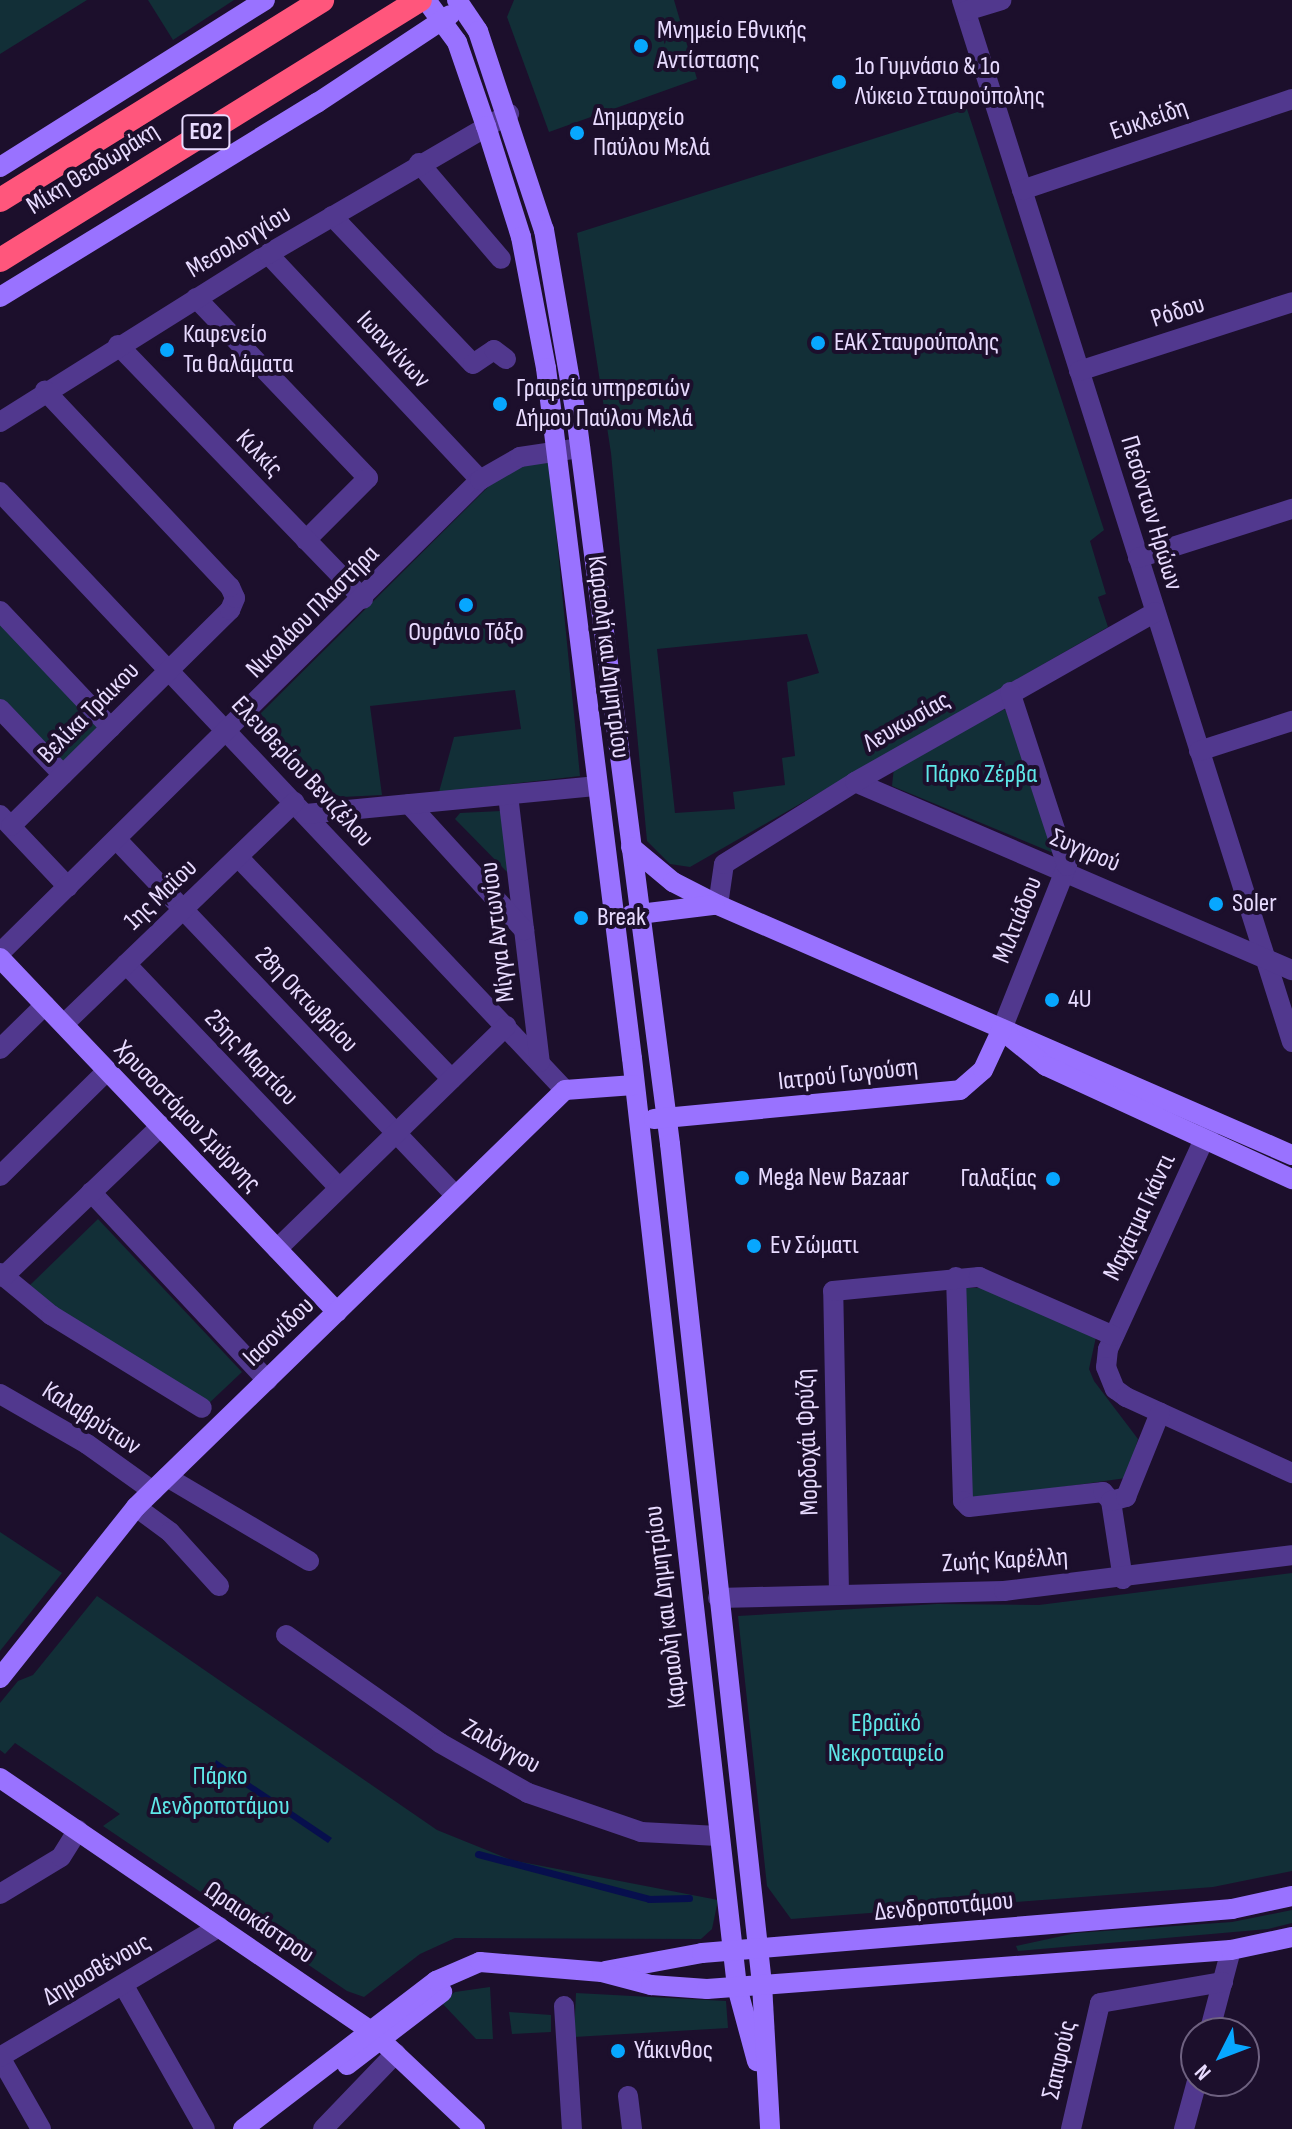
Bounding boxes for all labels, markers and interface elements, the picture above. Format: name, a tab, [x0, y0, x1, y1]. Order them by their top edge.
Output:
place label: Μνημείο Εθνικής Αντίστασης	[657, 15, 807, 76]
marker: Μνημείο Εθνικής Αντίστασης	[632, 37, 650, 55]
place label: 1ο Γυμνάσιο & 1ο Λύκειο Σταυρούπολης	[855, 51, 1045, 112]
marker: 1ο Γυμνάσιο & 1ο Λύκειο Σταυρούπολης	[830, 73, 848, 91]
street label: Ευκλείδη	[1106, 92, 1192, 148]
place label: Δημαρχείο Παύλου Μελά	[593, 102, 710, 164]
road number: ΕΟ2	[180, 112, 232, 152]
street label: Μίκη Θεοδωράκη	[21, 116, 165, 222]
marker: Δημαρχείο Παύλου Μελά	[568, 124, 586, 142]
street label: Μεσολογγίου	[181, 199, 297, 285]
street label: Ρόδου	[1147, 289, 1209, 335]
street label: Ιωαννίνων	[350, 305, 436, 395]
place label: Καφενείο Τα θαλάματα	[183, 319, 293, 380]
place label: EAK Σταυρούπολης	[834, 327, 999, 359]
marker: EAK Σταυρούπολης	[809, 334, 827, 352]
marker: Καφενείο Τα θαλάματα	[158, 341, 176, 359]
place label: Γραφεία υπηρεσιών Δήμου Παύλου Μελά	[516, 373, 693, 434]
marker: Γραφεία υπηρεσιών Δήμου Παύλου Μελά	[491, 395, 509, 413]
street label: Κιλκίς	[229, 424, 289, 484]
street label: Πεσόντων Ηρώων	[1113, 432, 1189, 594]
street label: Νικολάου Πλαστήρα	[240, 539, 386, 685]
street label: Καραολή και Δημητρίου	[580, 554, 636, 760]
marker: Ουράνιο Τόξο	[457, 596, 475, 614]
place label: Ουράνιο Τόξο	[408, 617, 524, 649]
street label: Βελίκα Τράικου	[32, 656, 146, 770]
street label: Λευκωσίας	[858, 685, 956, 759]
street label: Ελευθερίου Βενιζέλου	[224, 690, 380, 854]
park label: Πάρκο Ζέρβα	[925, 759, 1037, 791]
street label: Συγγρού	[1045, 822, 1125, 880]
street label: 1ης Μαϊου	[118, 853, 204, 937]
street label: Μίγγα Αντωνίου	[474, 860, 522, 1004]
street label: Μιλτιάδου	[986, 872, 1050, 968]
place label: Soler	[1232, 888, 1277, 920]
marker: Soler	[1207, 895, 1225, 913]
place label: Break	[597, 902, 646, 934]
marker: Break	[572, 909, 590, 927]
street label: 28η Οκτωβρίου	[248, 940, 364, 1060]
place label: 4U	[1068, 984, 1092, 1016]
marker: 4U	[1043, 991, 1061, 1009]
street label: 25ης Μαρτίου	[197, 1003, 305, 1113]
street label: Χρυσοστόμου Σμύρνης	[107, 1035, 267, 1199]
street label: Ιατρού Γωγούση	[777, 1052, 919, 1098]
street label: Μαχάτμα Γκάντι	[1097, 1148, 1183, 1286]
place label: Mega New Bazaar	[758, 1162, 909, 1194]
place label: Γαλαξίας	[961, 1163, 1037, 1195]
marker: Mega New Bazaar	[733, 1169, 751, 1187]
marker: Γαλαξίας	[1044, 1170, 1062, 1188]
place label: Εν Σώματι	[770, 1230, 859, 1262]
marker: Εν Σώματι	[745, 1237, 763, 1255]
street label: Ιασονίδου	[237, 1291, 321, 1373]
street label: Μορδοχάι Φρύζη	[790, 1368, 826, 1516]
street label: Καλαβρύτων	[36, 1376, 146, 1462]
street label: Καραολή και Δημητρίου	[638, 1504, 694, 1710]
street label: Ζωής Καρέλλη	[941, 1542, 1069, 1580]
park label: Εβραϊκό Νεκροταφείο	[828, 1708, 944, 1770]
street label: Ζαλόγγου	[456, 1713, 546, 1781]
park label: Πάρκο Δενδροποτάμου	[150, 1761, 290, 1822]
street label: Ωραιοκάστρου	[198, 1875, 320, 1971]
street label: Δενδροποτάμου	[873, 1885, 1015, 1929]
street label: Δημοσθένους	[38, 1927, 156, 2013]
street label: Σαπφούς	[1036, 2017, 1084, 2103]
north arrow	[1180, 2017, 1260, 2097]
place label: Υάκινθος	[634, 2035, 713, 2067]
marker: Υάκινθος	[609, 2042, 627, 2060]
text: N	[1189, 2059, 1217, 2085]

